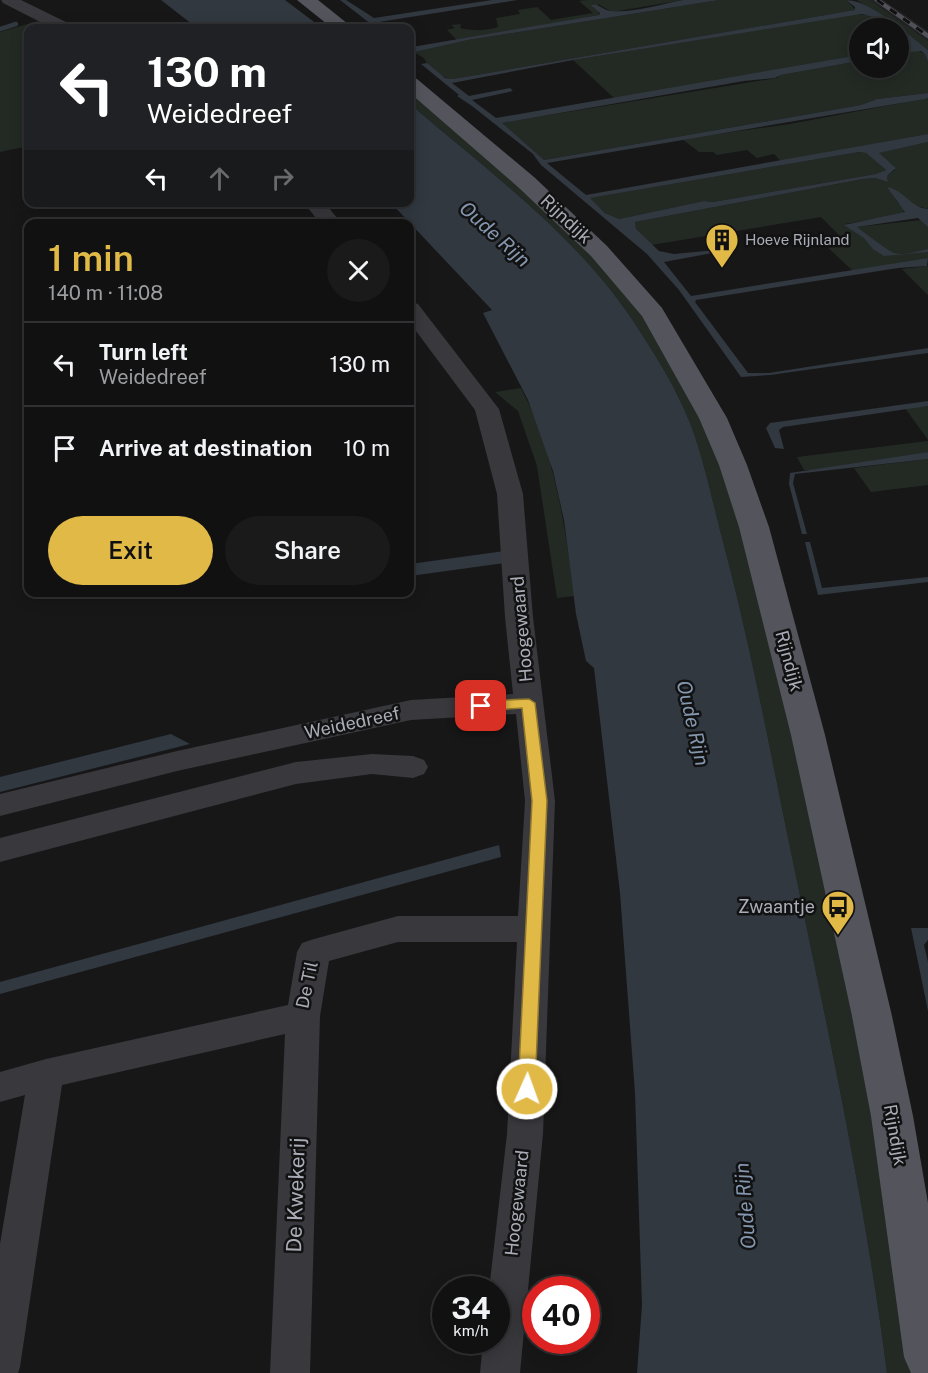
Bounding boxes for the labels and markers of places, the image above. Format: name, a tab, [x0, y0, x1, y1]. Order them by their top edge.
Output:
building icon: Hoeve Rijnland	[704, 222, 740, 269]
place label: Hoeve Rijnland	[745, 231, 850, 248]
pin	[455, 680, 506, 731]
bus stop icon: Zwaantje	[820, 889, 856, 936]
place label: Zwaantje	[738, 896, 815, 917]

